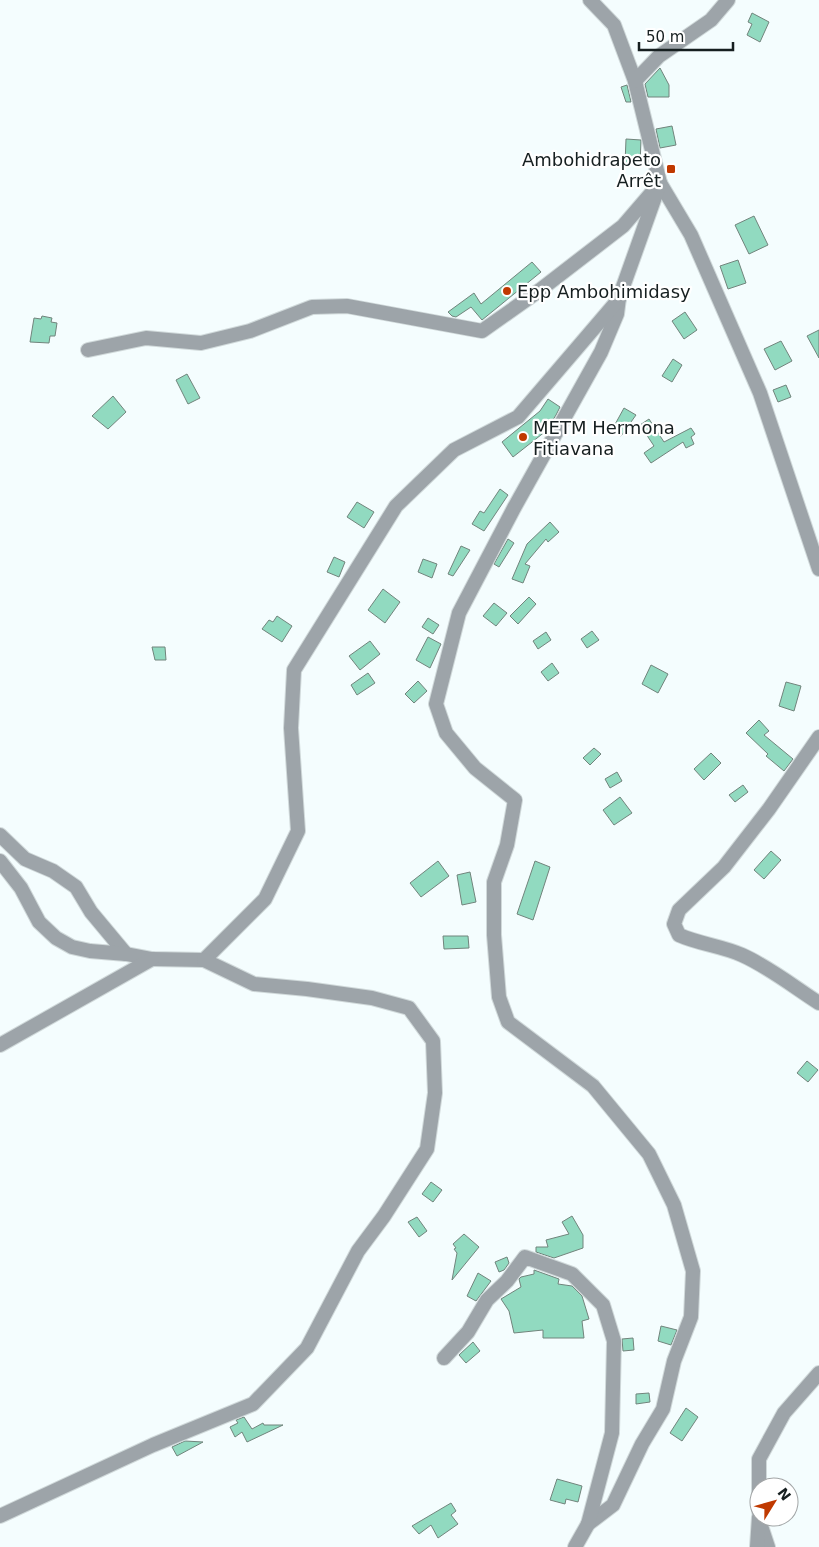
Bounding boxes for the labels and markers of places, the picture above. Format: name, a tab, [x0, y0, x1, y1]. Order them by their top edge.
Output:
place label: Ambohidrapeto Arrêt	[522, 149, 661, 191]
marker: Ambohidrapeto Arrêt	[665, 163, 677, 175]
place label: Epp Ambohimidasy	[517, 281, 691, 302]
marker: Epp Ambohimidasy	[501, 285, 513, 297]
place label: METM Hermona Fitiavana	[533, 417, 675, 459]
marker: METM Hermona Fitiavana	[517, 431, 529, 443]

